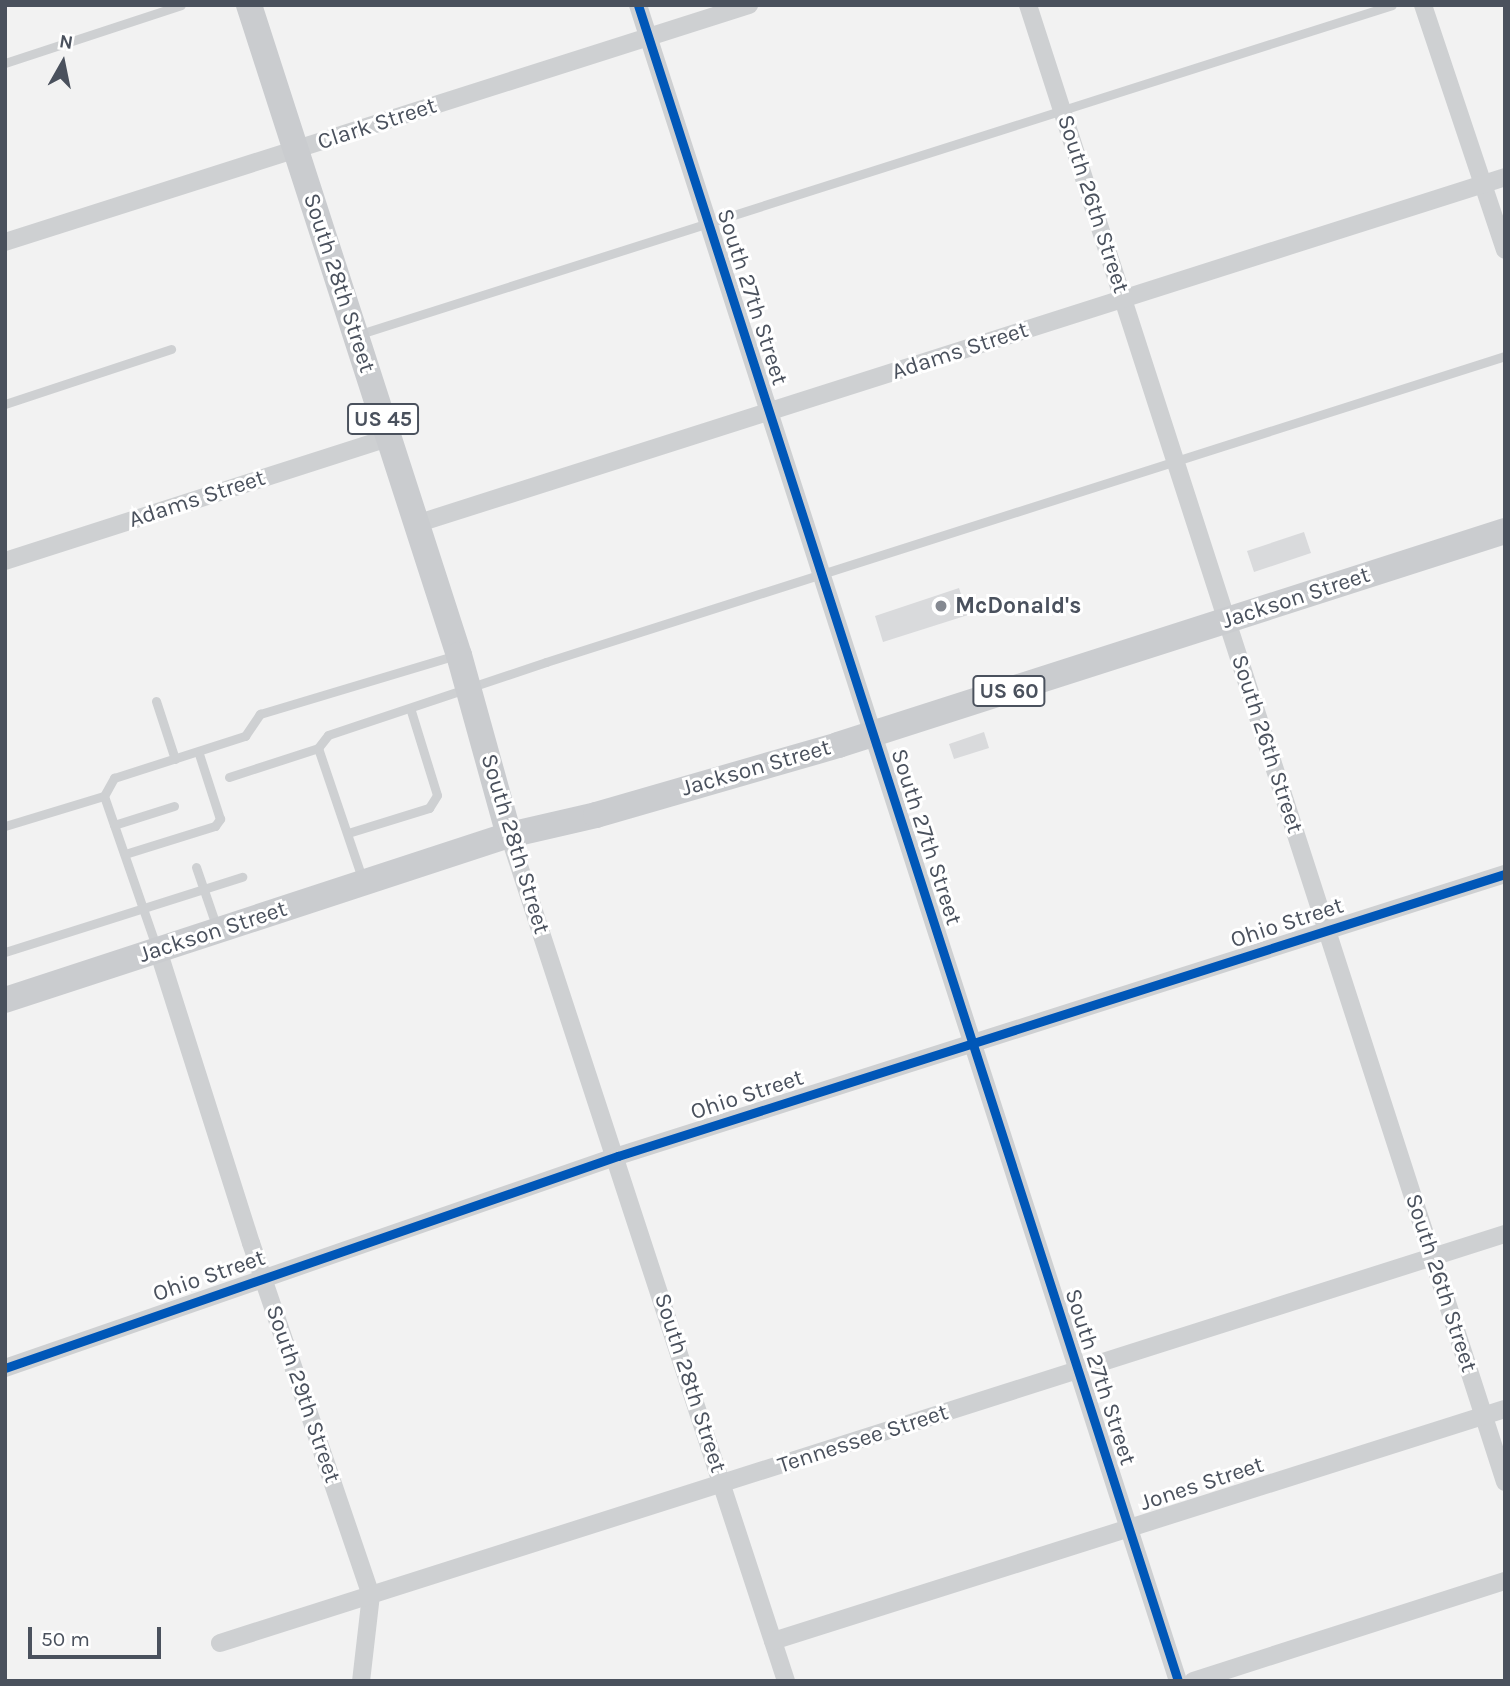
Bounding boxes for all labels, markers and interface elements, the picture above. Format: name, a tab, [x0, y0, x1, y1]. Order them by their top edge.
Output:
north arrow	[28, 28, 98, 98]
text: N	[58, 30, 75, 54]
street label: Clark Street	[314, 92, 440, 156]
street label: South 26th Street	[1051, 111, 1135, 297]
street label: South 28th Street	[297, 190, 381, 376]
street label: South 27th Street	[711, 205, 793, 389]
street label: Adams Street	[888, 316, 1032, 386]
road number: US 45	[346, 402, 420, 436]
street label: Adams Street	[125, 464, 269, 534]
street label: Jackson Street	[1219, 561, 1373, 635]
place label: McDonald's	[955, 592, 1081, 620]
marker: McDonald's	[933, 598, 949, 614]
street label: South 26th Street	[1225, 651, 1309, 837]
road number: US 60	[972, 674, 1046, 708]
street label: Jackson Street	[678, 734, 834, 802]
street label: South 27th Street	[885, 745, 967, 929]
street label: South 28th Street	[474, 751, 556, 937]
street label: Ohio Street	[1227, 892, 1347, 954]
street label: Jackson Street	[136, 895, 290, 969]
street label: Ohio Street	[687, 1064, 807, 1126]
street label: South 26th Street	[1399, 1190, 1483, 1376]
street label: Ohio Street	[149, 1244, 269, 1308]
street label: South 27th Street	[1059, 1285, 1141, 1469]
street label: South 28th Street	[648, 1290, 732, 1476]
street label: South 29th Street	[260, 1301, 346, 1487]
street label: Tennessee Street	[774, 1398, 952, 1480]
street label: Jones Street	[1137, 1451, 1267, 1517]
scale bar	[32, 1612, 164, 1656]
text: 50 m	[41, 1627, 90, 1651]

